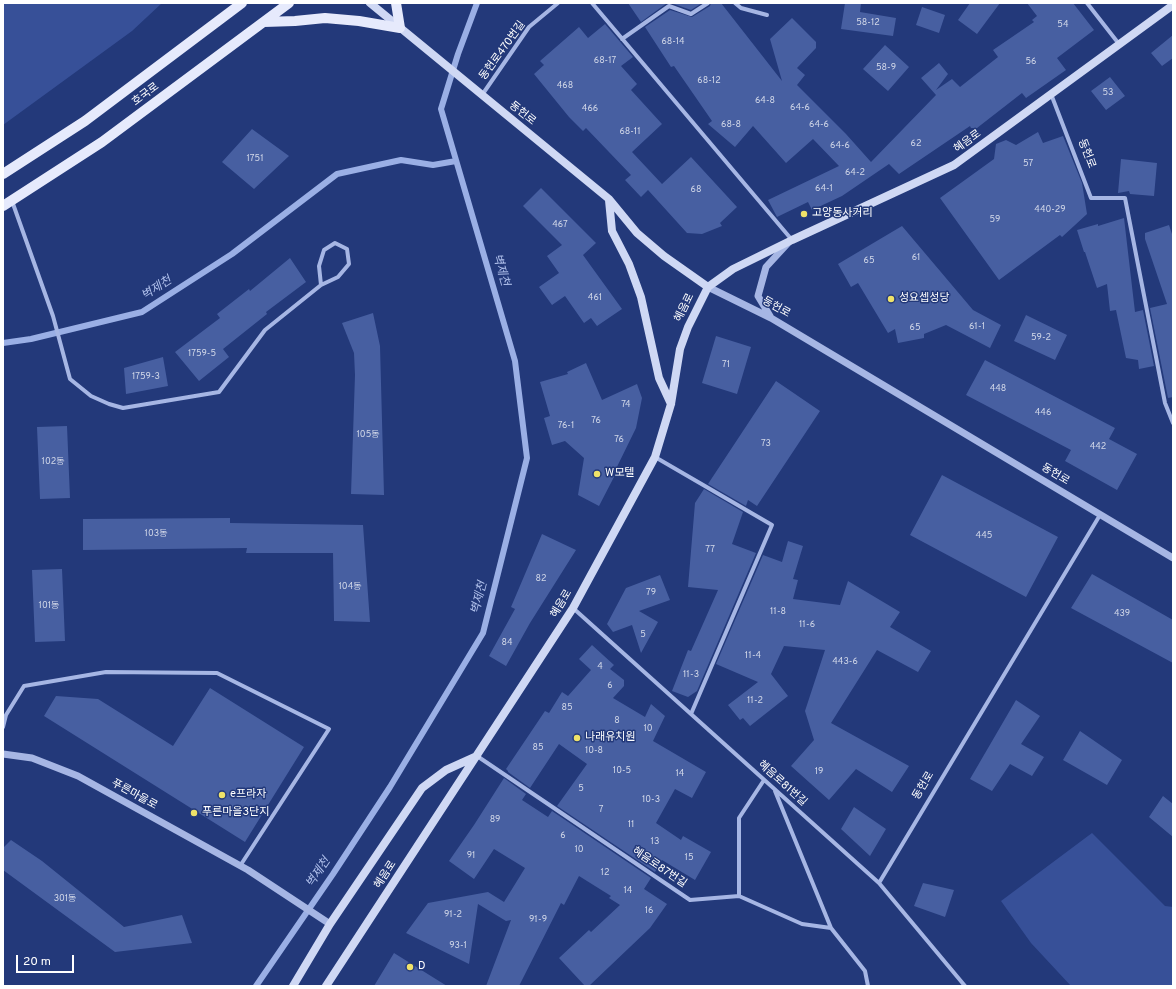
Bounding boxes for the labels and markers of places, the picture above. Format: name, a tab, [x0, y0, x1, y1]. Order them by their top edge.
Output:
place label: 고양동사거리	[812, 207, 873, 221]
marker: 고양동사거리	[799, 209, 809, 219]
place label: 성요셉성당	[899, 292, 950, 306]
marker: 성요셉성당	[886, 294, 896, 304]
place label: W모텔	[605, 467, 634, 481]
marker: W모텔	[592, 469, 602, 479]
place label: 나래유치원	[585, 731, 636, 745]
marker: 나래유치원	[572, 733, 582, 743]
place label: e프라자	[230, 788, 266, 802]
marker: e프라자	[217, 790, 227, 800]
place label: 푸른마을3단지	[202, 806, 269, 820]
marker: 푸른마을3단지	[189, 808, 199, 818]
place label: D	[418, 960, 426, 974]
marker: D	[405, 962, 415, 972]

